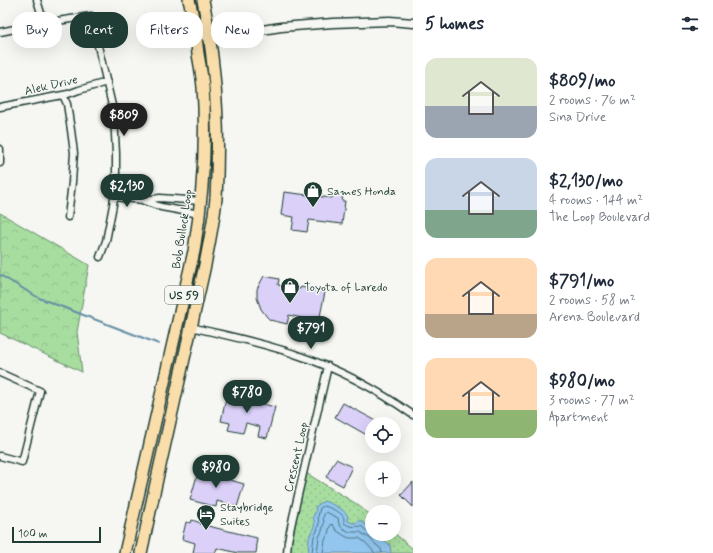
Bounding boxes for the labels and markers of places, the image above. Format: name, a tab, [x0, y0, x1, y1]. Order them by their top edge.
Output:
pin: $809	[100, 103, 148, 137]
pin: $2,130	[94, 174, 160, 208]
shop icon: Sames Honda	[302, 180, 324, 208]
place label: Sames Honda	[327, 184, 396, 200]
shop icon: Toyota of Laredo	[279, 276, 301, 304]
place label: Toyota of Laredo	[304, 280, 388, 296]
pin: $791	[287, 316, 335, 350]
pin: $780	[223, 380, 271, 414]
pin: $980	[192, 455, 240, 489]
place label: Staybridge Suites	[220, 500, 274, 530]
hotel icon: Staybridge Suites	[195, 503, 217, 531]

